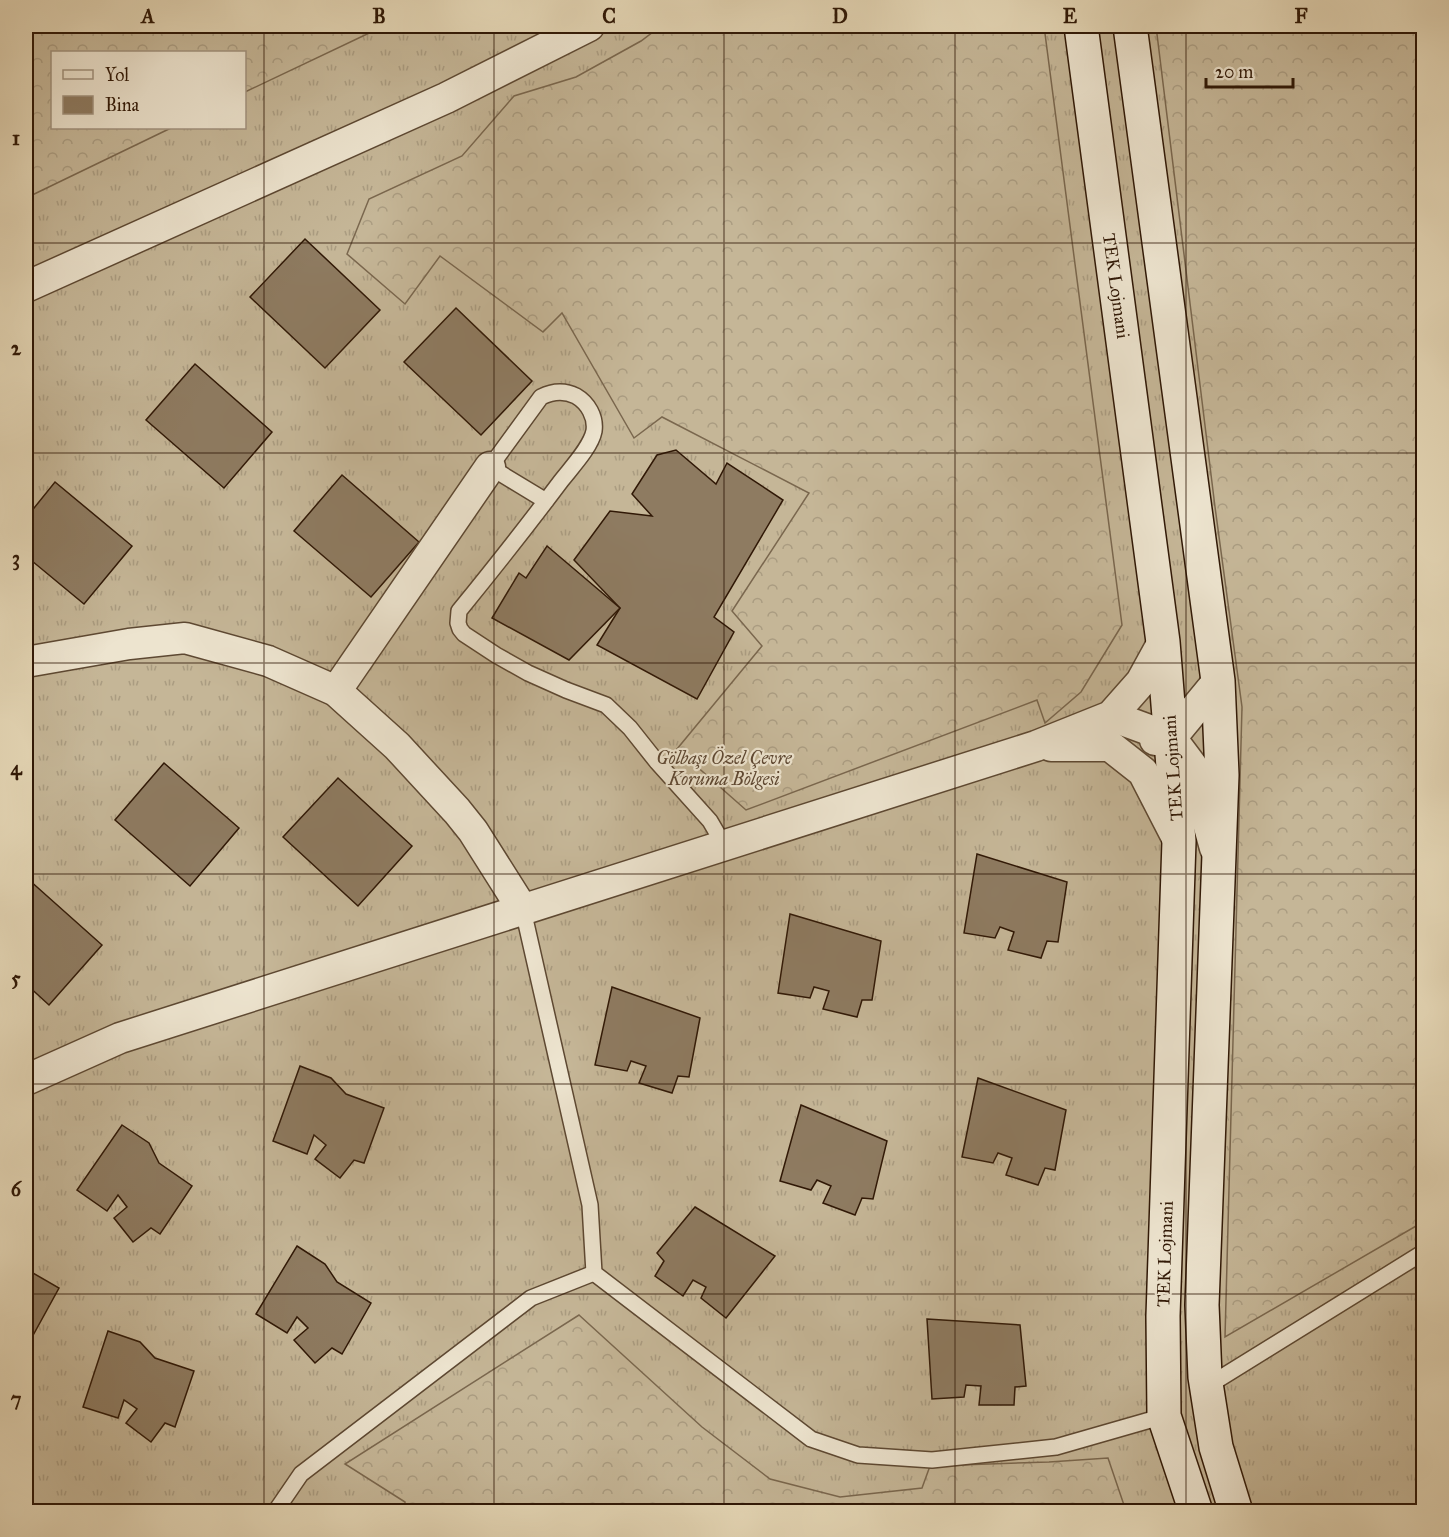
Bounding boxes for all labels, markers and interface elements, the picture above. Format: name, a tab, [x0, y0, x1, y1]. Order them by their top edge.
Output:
text: A	[139, 4, 155, 28]
text: B	[372, 4, 386, 28]
text: C	[602, 4, 616, 28]
text: D	[832, 4, 848, 28]
text: E	[1063, 4, 1078, 28]
text: F	[1294, 4, 1308, 28]
legend	[51, 51, 246, 129]
scale bar	[1206, 51, 1293, 89]
text: 20 m	[1215, 61, 1253, 83]
text: Yol	[105, 64, 129, 86]
text: Bina	[105, 94, 140, 116]
text: 1	[12, 126, 20, 150]
street label: TEK Lojmani	[1098, 232, 1134, 340]
text: 2	[11, 336, 22, 360]
text: 3	[12, 546, 20, 571]
street label: TEK Lojmani	[1158, 714, 1188, 822]
park label: Gölbaşı Özel Çevre Koruma Bölgesi	[656, 746, 793, 790]
text: 4	[10, 756, 22, 781]
text: 5	[11, 966, 21, 990]
text: 6	[11, 1177, 23, 1201]
street label: TEK Lojmani	[1152, 1201, 1178, 1307]
text: 7	[11, 1387, 22, 1411]

